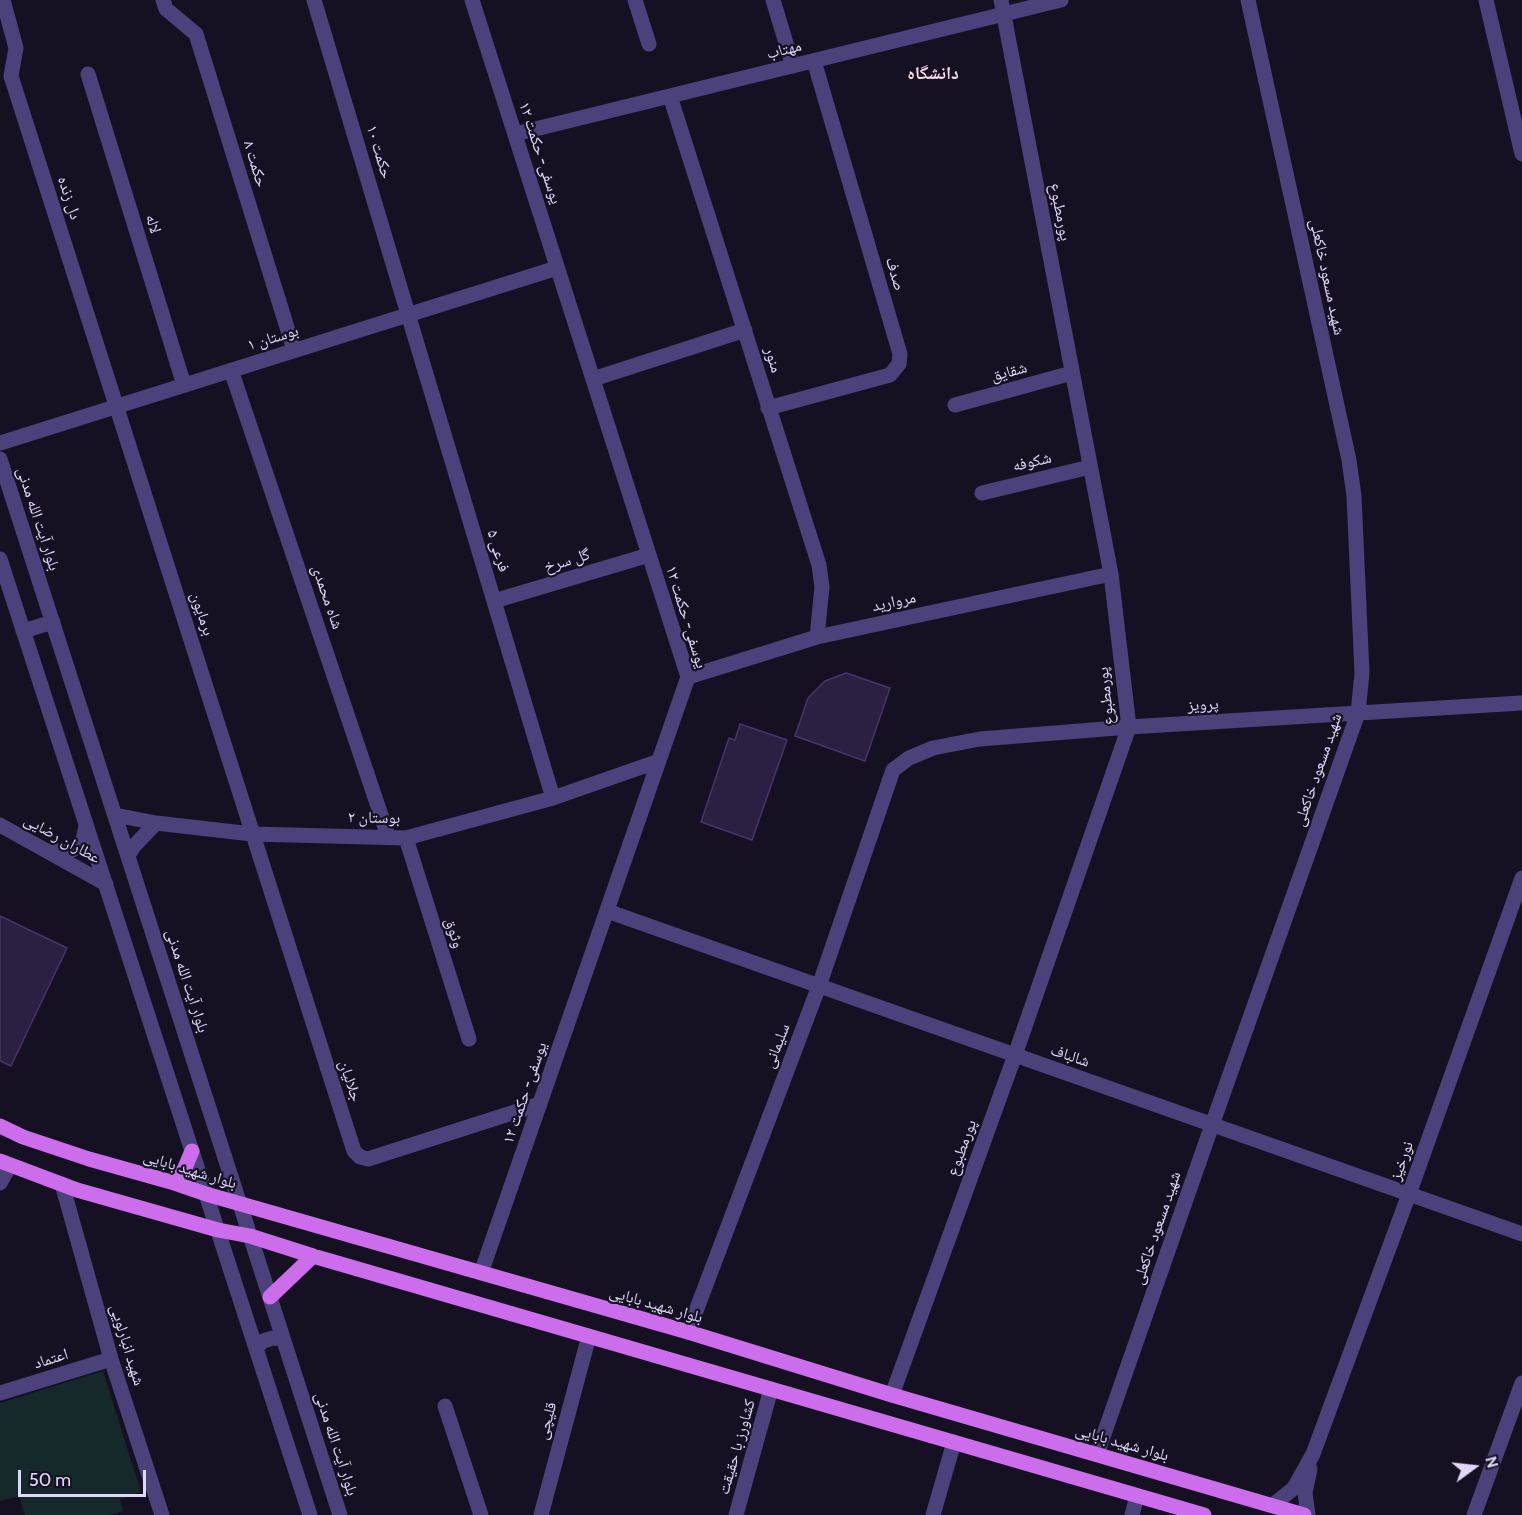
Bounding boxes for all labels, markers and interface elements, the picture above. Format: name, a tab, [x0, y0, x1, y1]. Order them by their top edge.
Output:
street label: مهتاب	[764, 36, 804, 64]
district label: دانشگاه	[907, 63, 959, 85]
street label: یوسفی- حکمت ۱۲	[514, 100, 566, 206]
street label: حکمت ۱۰	[362, 123, 396, 181]
street label: حکمت ۸	[239, 138, 271, 190]
street label: دل زنده	[53, 174, 85, 222]
street label: پورمطبوع	[1045, 182, 1075, 242]
street label: لاله	[141, 212, 165, 236]
street label: شهید مسعود خاکعلی	[1305, 217, 1349, 337]
street label: صدف	[881, 255, 909, 293]
street label: بوستان ۱	[245, 321, 301, 355]
street label: منور	[760, 345, 786, 375]
street label: شقایق	[989, 358, 1029, 386]
street label: شکوفه	[1011, 448, 1053, 476]
street label: بلوار آیت الله مدنی	[12, 465, 64, 573]
street label: فرعی ۵	[483, 528, 513, 574]
street label: گل سرخ	[542, 545, 592, 577]
street label: شاه محمدی	[307, 562, 347, 632]
street label: یوسفی- حکمت ۱۲	[661, 563, 711, 671]
street label: مروارید	[870, 588, 918, 616]
street label: برمایون	[186, 590, 218, 638]
street label: پورمطبوع	[1093, 666, 1119, 726]
street label: پرویز	[1187, 694, 1219, 716]
street label: شهید مسعود خاکعلی	[1290, 711, 1346, 829]
street label: بوستان ۲	[348, 808, 400, 828]
street label: عطاران رضایی	[20, 810, 104, 868]
street label: وثوق	[440, 915, 468, 951]
street label: بلوار آیت الله مدنی	[161, 927, 213, 1035]
street label: سلیمانی	[760, 1021, 794, 1071]
street label: یوسفی- حکمت ۱۲	[499, 1040, 551, 1146]
street label: شالباف	[1048, 1040, 1092, 1072]
street label: جلالیان	[334, 1058, 366, 1104]
street label: پورمطبوع	[943, 1117, 981, 1179]
street label: نورخیز	[1386, 1139, 1418, 1183]
street label: بلوار شهید بابایی	[141, 1147, 239, 1193]
street label: شهید مسعود خاکعلی	[1129, 1169, 1185, 1287]
street label: بلوار شهید بابایی	[607, 1282, 705, 1328]
street label: شهید انبارلویی	[106, 1302, 148, 1388]
street label: اعتماد	[31, 1345, 71, 1373]
street label: بلوار آیت الله مدنی	[310, 1390, 362, 1498]
street label: کشاورز با حقیقت	[714, 1397, 760, 1497]
street label: قلیچی	[533, 1400, 561, 1442]
street label: بلوار شهید بابایی	[1073, 1420, 1171, 1466]
north arrow	[1444, 1437, 1504, 1497]
text: N	[1481, 1454, 1503, 1470]
scale bar	[21, 1458, 148, 1496]
text: 50 m	[29, 1469, 71, 1491]

